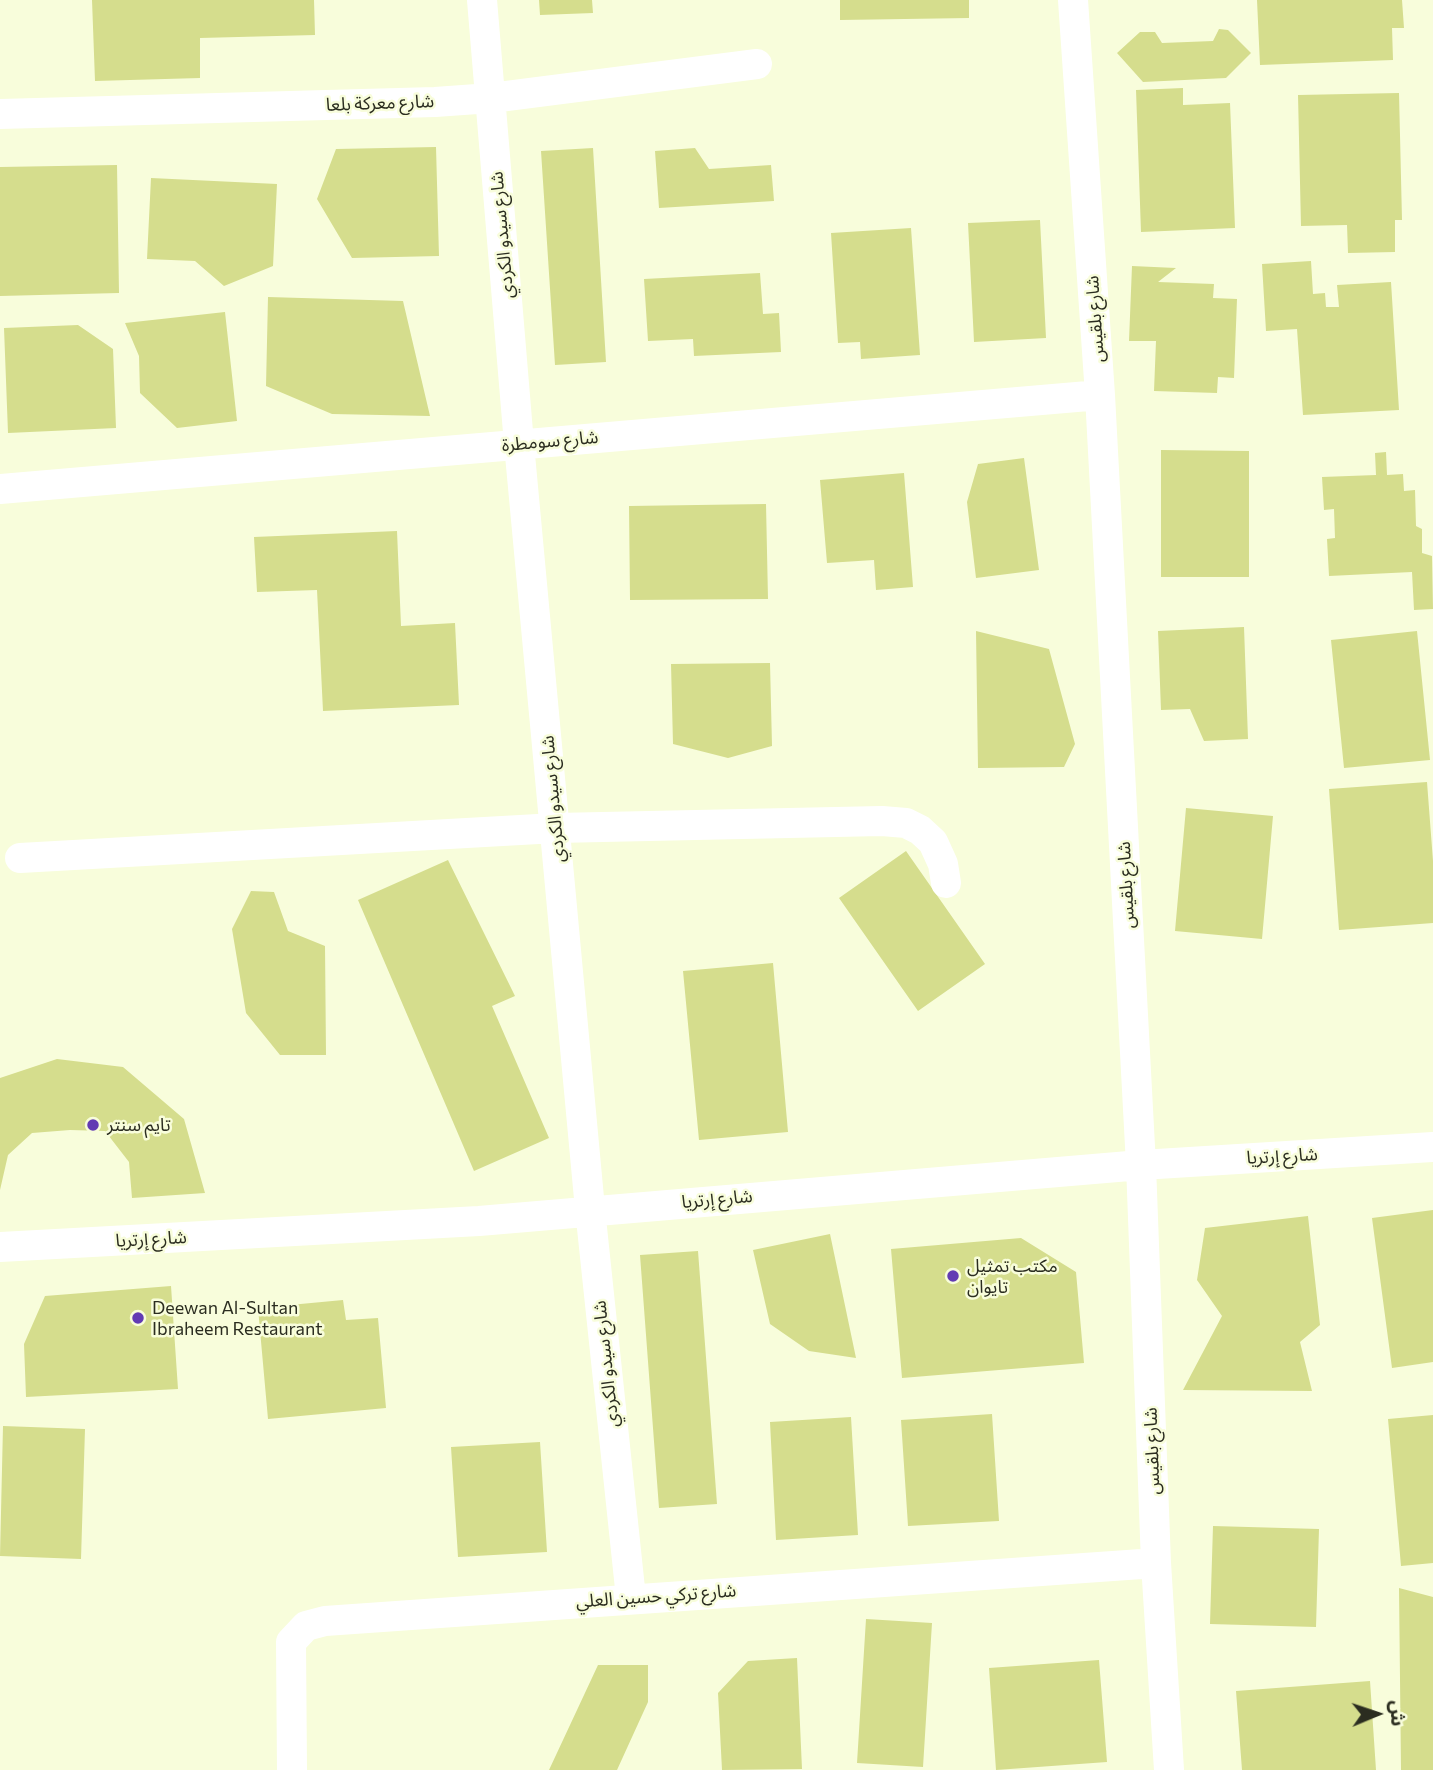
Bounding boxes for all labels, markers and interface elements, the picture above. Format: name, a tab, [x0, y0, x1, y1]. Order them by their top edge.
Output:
street label: شارع معركة بلعا	[326, 90, 434, 116]
street label: شارع سيدو الكردي	[486, 171, 518, 299]
street label: شارع بلقيس	[1081, 275, 1109, 363]
street label: شارع سومطرة	[501, 426, 599, 456]
street label: شارع سيدو الكردي	[537, 735, 569, 863]
street label: شارع بلقيس	[1113, 841, 1139, 929]
place label: تايم سنتر	[107, 1114, 171, 1136]
marker: تايم سنتر	[85, 1117, 101, 1133]
street label: شارع إرتريا	[1246, 1143, 1318, 1169]
street label: شارع إرتريا	[680, 1185, 754, 1213]
street label: شارع إرتريا	[115, 1226, 187, 1252]
place label: مكتب تمثيل تايوان	[967, 1255, 1058, 1298]
marker: مكتب تمثيل تايوان	[945, 1268, 961, 1284]
place label: Deewan Al-Sultan Ibraheem Restaurant	[152, 1297, 323, 1340]
street label: شارع سيدو الكردي	[589, 1300, 623, 1428]
marker: Deewan Al-Sultan Ibraheem Restaurant	[130, 1310, 146, 1326]
street label: شارع بلقيس	[1140, 1407, 1164, 1495]
street label: شارع تركي حسين العلي	[575, 1580, 737, 1612]
north arrow	[1342, 1679, 1412, 1749]
text: ش	[1387, 1700, 1410, 1727]

